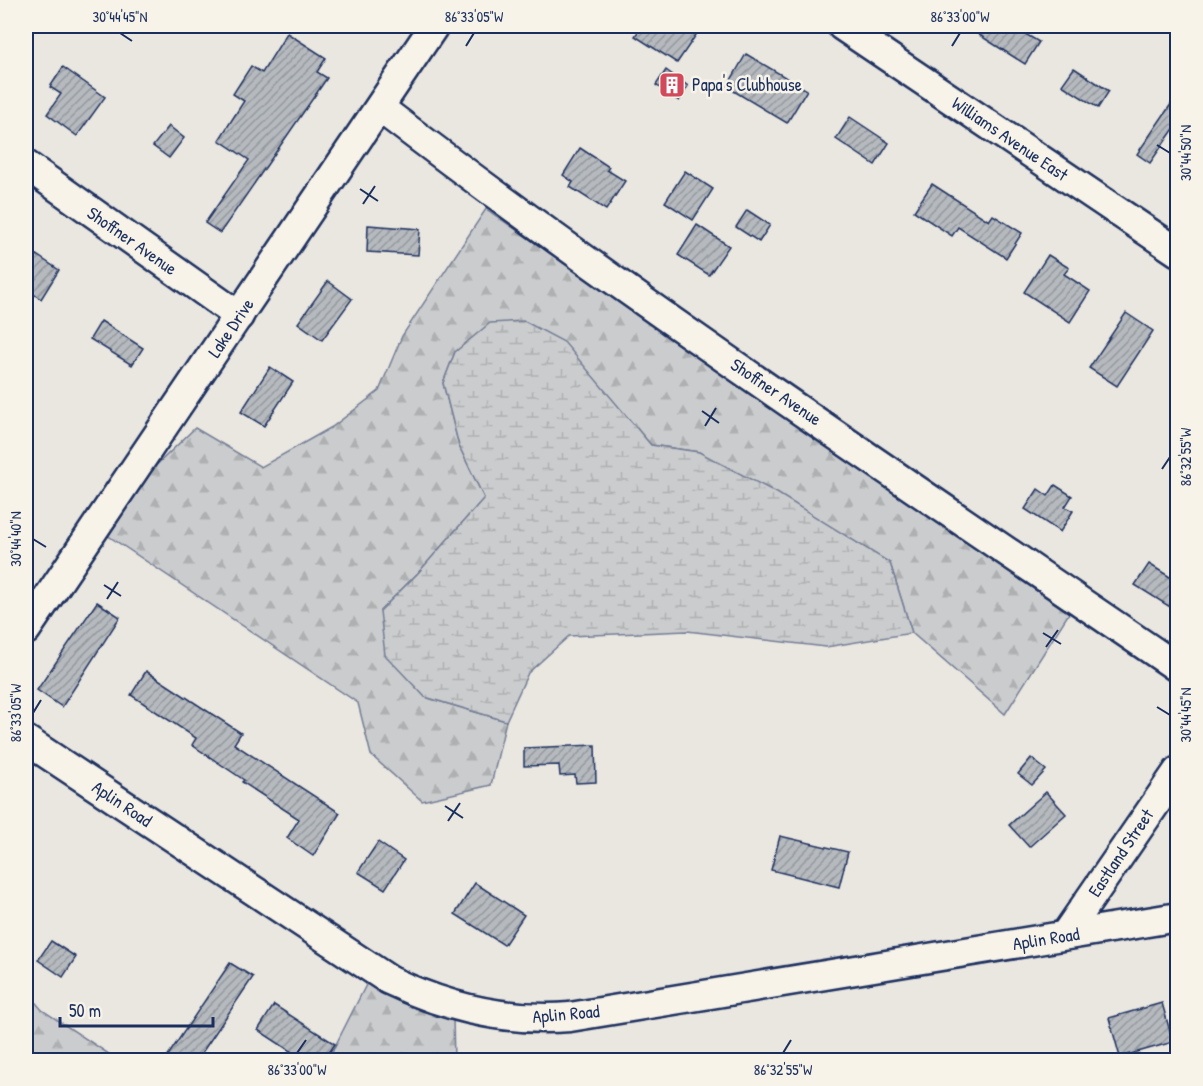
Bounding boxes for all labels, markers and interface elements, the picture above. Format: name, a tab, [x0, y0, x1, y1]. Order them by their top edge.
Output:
text: 30°44'45"N	[92, 6, 148, 27]
text: 86°33'05"W	[445, 6, 504, 27]
text: 86°33'00"W	[930, 6, 990, 27]
building icon: Papa's Clubhouse	[657, 70, 687, 100]
place label: Papa's Clubhouse	[692, 72, 802, 97]
street label: Williams Avenue East	[947, 90, 1074, 187]
text: 30°44'50"N	[1175, 125, 1196, 181]
street label: Shoffner Avenue	[82, 200, 182, 281]
street label: Lake Drive	[202, 293, 260, 362]
street label: Shoffner Avenue	[726, 352, 827, 431]
text: 86°32'55"W	[1175, 427, 1196, 486]
text: 30°44'40"N	[5, 511, 26, 567]
text: 86°33'05"W	[5, 683, 26, 742]
text: 30°44'45"N	[1175, 687, 1196, 743]
street label: Aplin Road	[87, 774, 157, 833]
street label: Eastland Street	[1082, 803, 1160, 902]
street label: Aplin Road	[1011, 921, 1081, 956]
scale bar	[60, 990, 213, 1028]
text: 50 m	[69, 998, 101, 1023]
street label: Aplin Road	[531, 998, 600, 1029]
text: 86°33'00"W	[267, 1059, 327, 1080]
text: 86°32'55"W	[754, 1059, 813, 1080]

